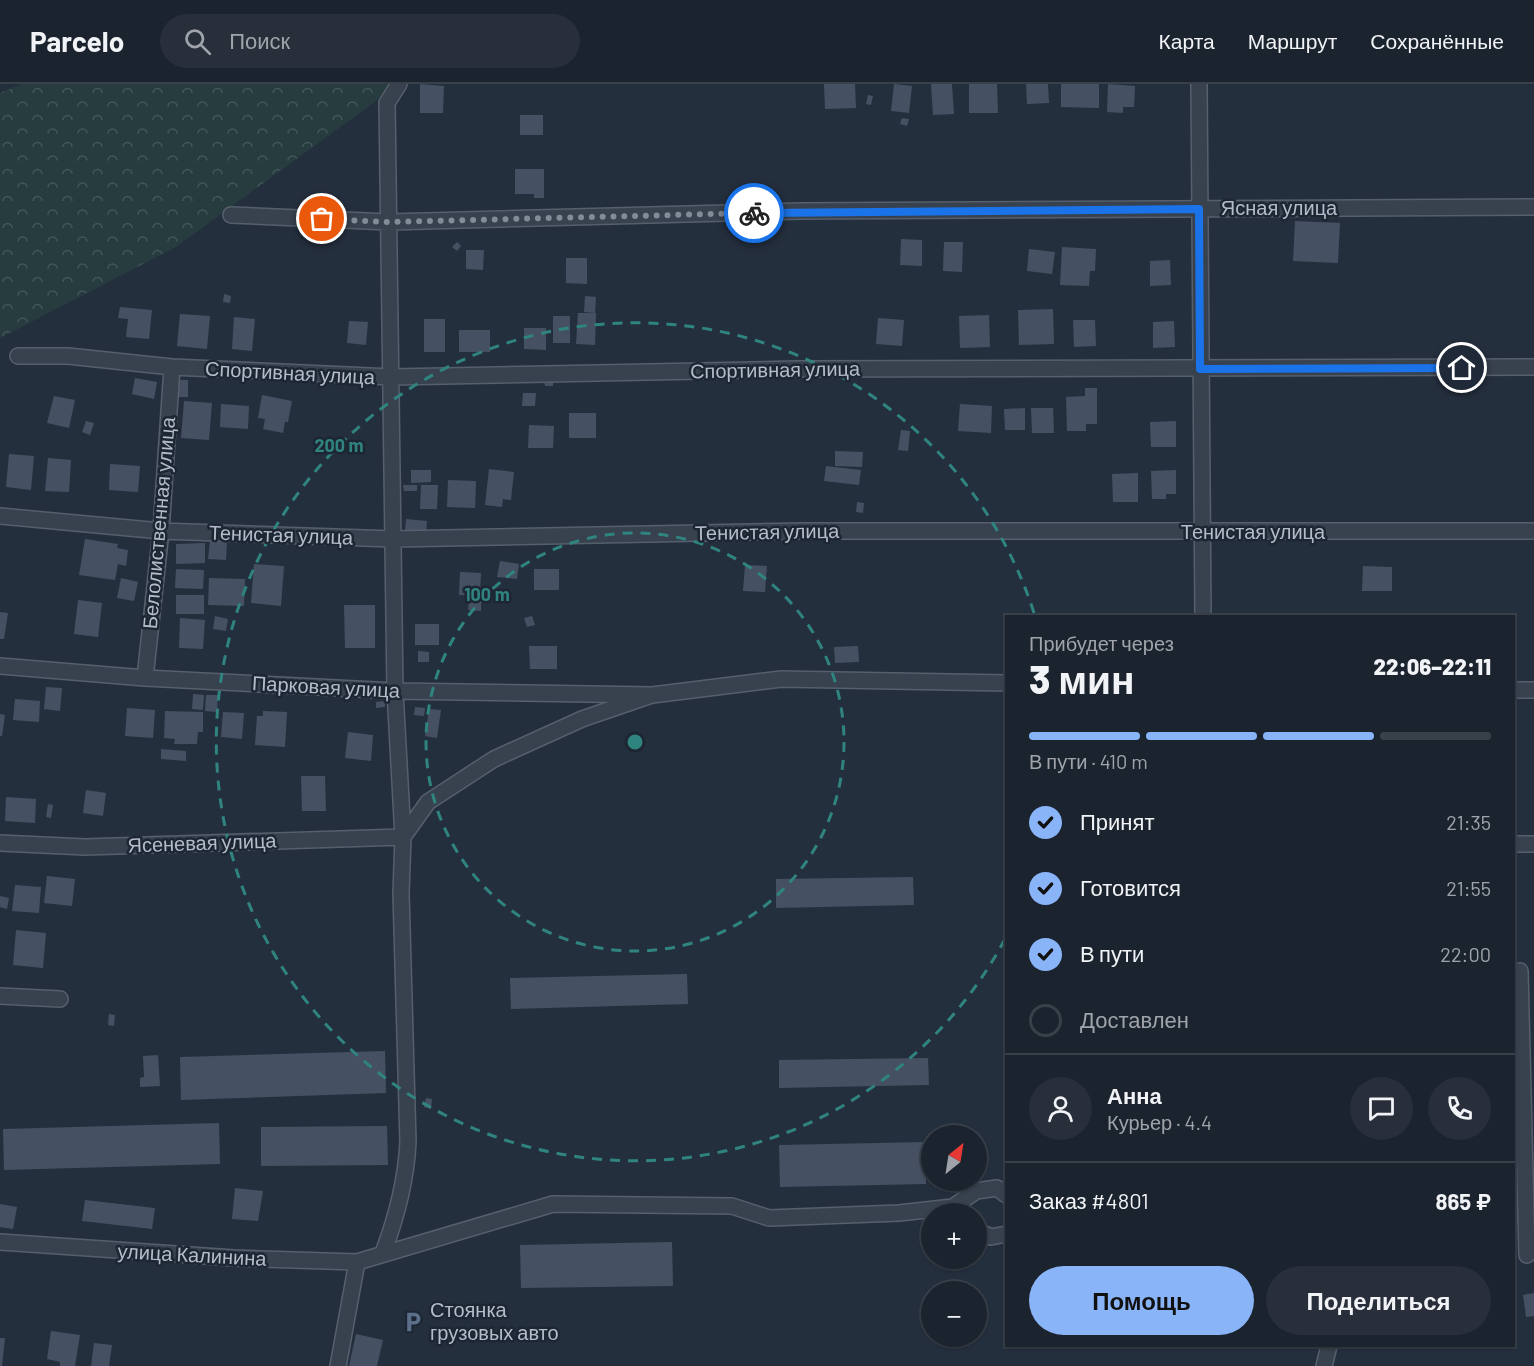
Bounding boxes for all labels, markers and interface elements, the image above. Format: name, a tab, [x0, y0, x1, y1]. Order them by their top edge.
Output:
search box	[160, 14, 580, 68]
text: Parcelo	[30, 24, 124, 58]
icon: search	[181, 25, 214, 58]
text: Поиск	[229, 27, 290, 53]
text: Карта	[1159, 28, 1215, 53]
text: Маршрут	[1248, 28, 1337, 53]
text: Сохранённые	[1370, 28, 1504, 53]
courier	[724, 183, 784, 243]
pin	[296, 193, 347, 244]
street label: Ясная улица	[1221, 195, 1338, 219]
icon: bike	[738, 197, 771, 230]
icon: bag	[305, 202, 338, 235]
pin	[1436, 342, 1487, 393]
icon: home	[1445, 351, 1478, 384]
street label: Спортивная улица	[205, 356, 376, 388]
street label: Спортивная улица	[690, 356, 861, 382]
street label: Белолиственная улица	[137, 415, 179, 630]
text: 200 m	[314, 434, 364, 456]
street label: Тенистая улица	[695, 518, 840, 544]
street label: Тенистая улица	[209, 519, 354, 549]
street label: Тенистая улица	[1181, 519, 1326, 543]
text: 100 m	[464, 583, 510, 605]
text: Прибудет через	[1029, 631, 1174, 655]
text: 22:06–22:11	[1374, 653, 1491, 679]
text: 3 мин	[1029, 655, 1135, 702]
street label: Парковая улица	[251, 670, 401, 702]
centre of rings	[625, 732, 645, 752]
text: В пути · 410 m	[1029, 749, 1148, 773]
icon: check	[1029, 806, 1062, 839]
text: Принят	[1080, 808, 1154, 834]
text: 21:35	[1446, 810, 1491, 834]
street label: Ясеневая улица	[127, 827, 278, 857]
icon: check	[1029, 872, 1062, 905]
text: Готовится	[1080, 874, 1181, 900]
text: 21:55	[1446, 876, 1491, 900]
icon: check	[1029, 938, 1062, 971]
text: В пути	[1080, 940, 1144, 966]
text: 22:00	[1440, 942, 1491, 966]
text: Доставлен	[1080, 1006, 1189, 1032]
button: person	[1029, 1077, 1092, 1140]
button: chat	[1350, 1077, 1413, 1140]
button: phone	[1428, 1077, 1491, 1140]
text: Анна	[1107, 1082, 1162, 1108]
text: Курьер · 4.4	[1107, 1110, 1212, 1134]
north arrow	[921, 1125, 987, 1191]
map controls	[921, 1125, 987, 1347]
text: Заказ #4801	[1029, 1187, 1149, 1213]
text: 865 ₽	[1436, 1188, 1491, 1214]
button: +	[921, 1203, 987, 1269]
street label: улица Калинина	[117, 1238, 268, 1270]
button: Помощь	[1029, 1266, 1254, 1335]
button: Поделиться	[1266, 1266, 1491, 1335]
button: −	[921, 1281, 987, 1347]
place label: Стоянка грузовых авто	[430, 1297, 559, 1344]
parking icon: Стоянка грузовых авто	[401, 1310, 425, 1334]

